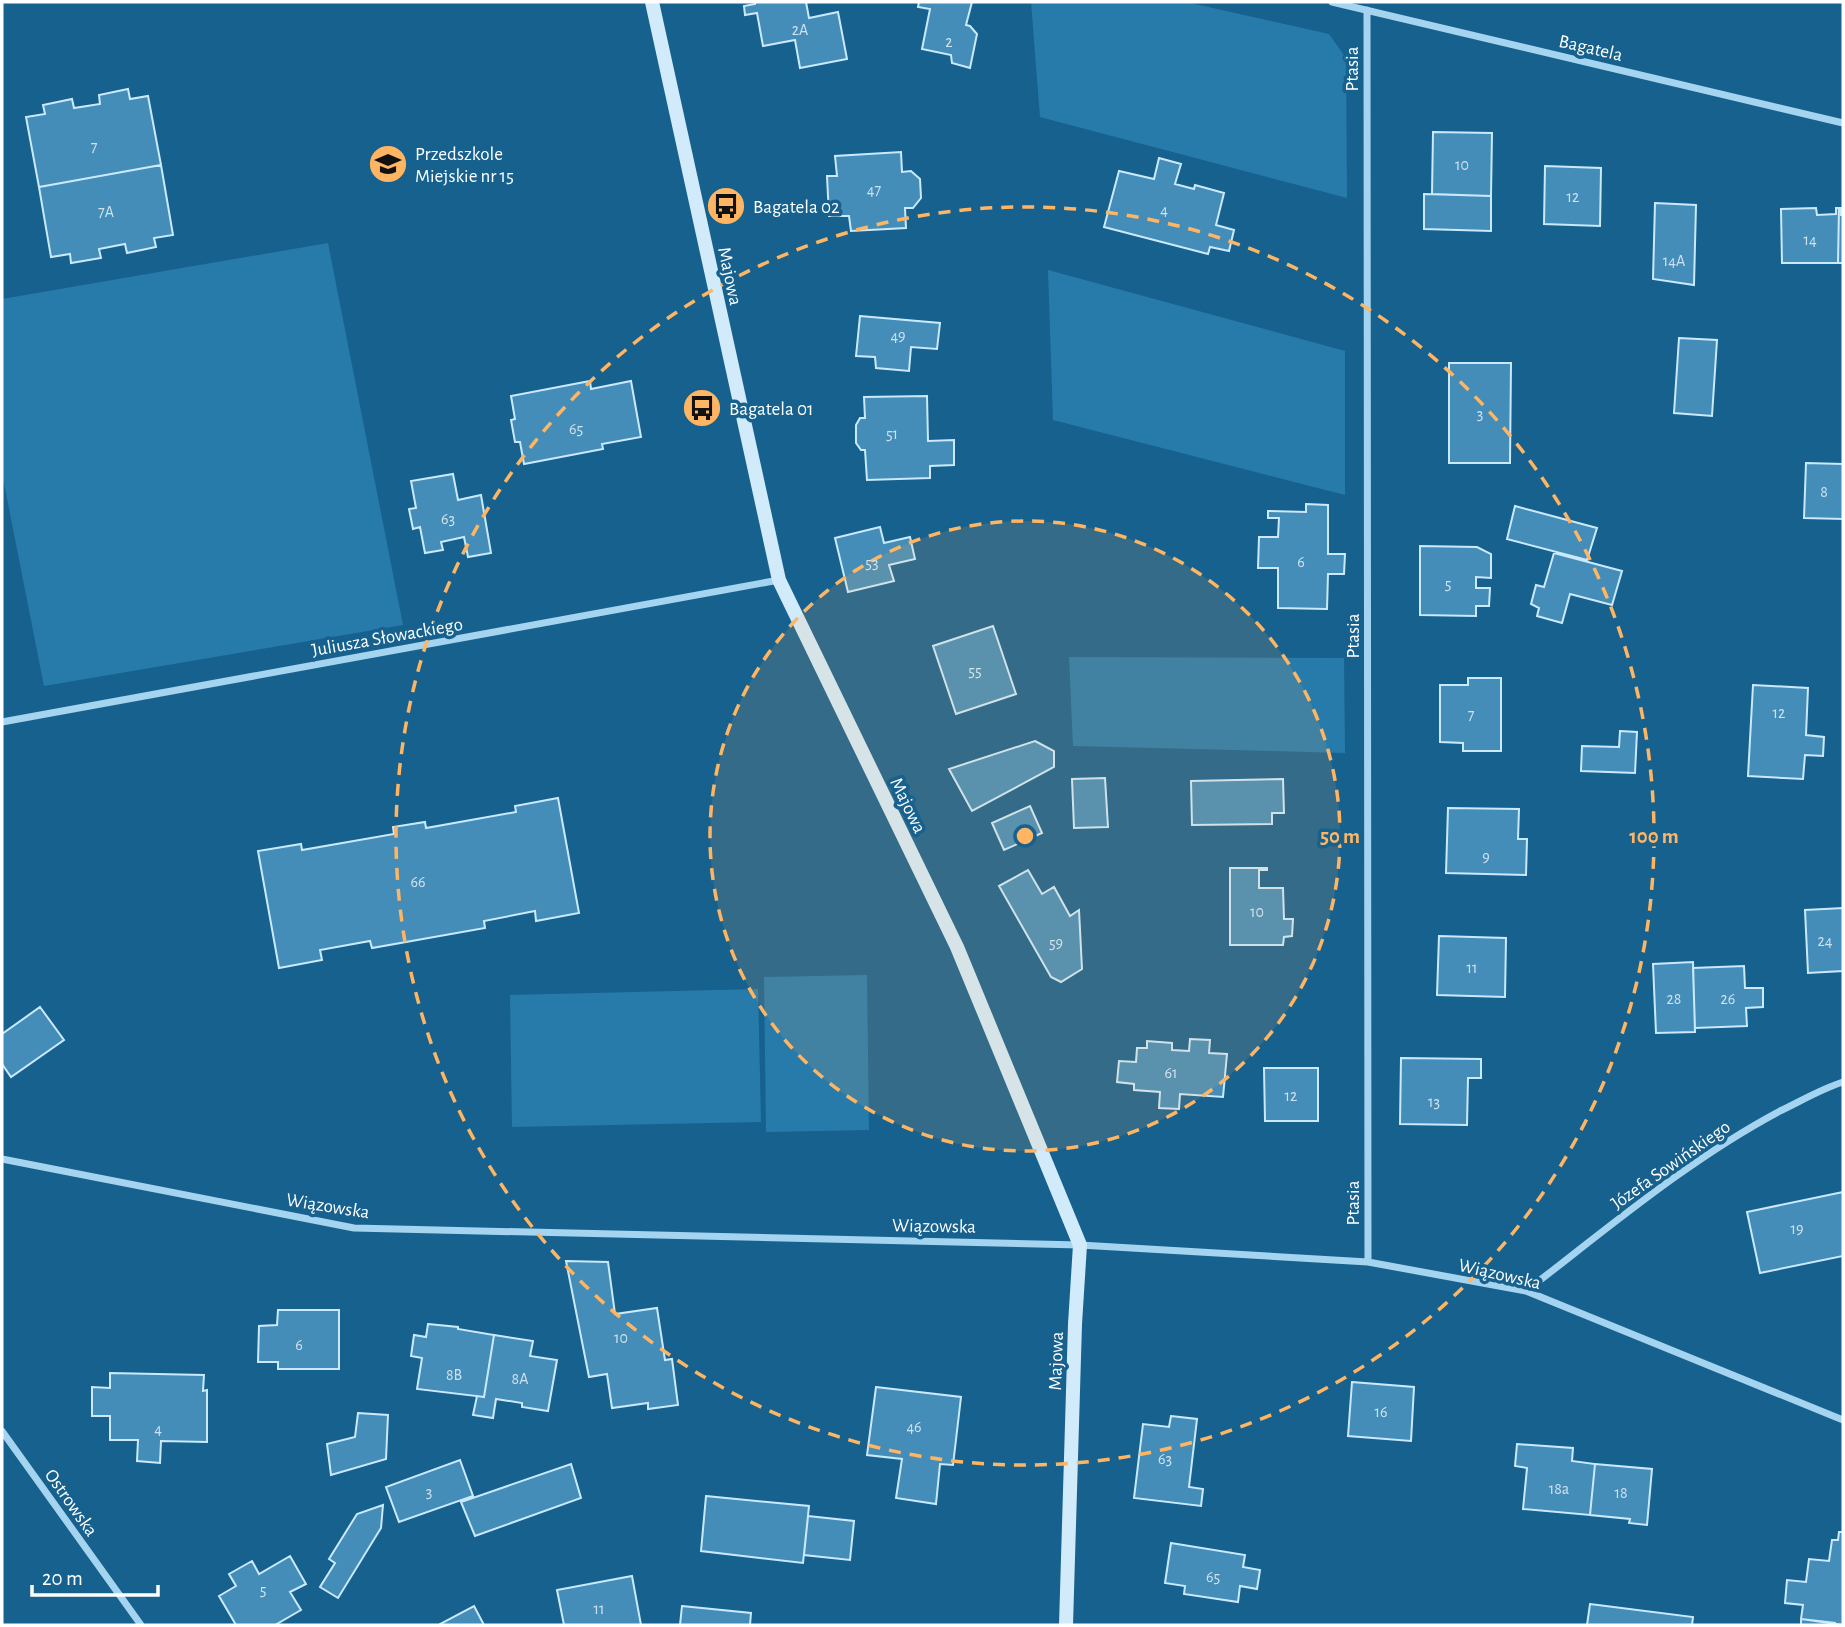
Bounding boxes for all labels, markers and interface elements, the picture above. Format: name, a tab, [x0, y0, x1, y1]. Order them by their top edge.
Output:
house number: 2A	[792, 22, 808, 38]
street label: Bagatela	[1557, 32, 1625, 65]
house number: 2	[945, 34, 953, 50]
street label: Ptasia	[1343, 46, 1362, 91]
house number: 7	[91, 139, 98, 155]
school or university icon: Przedszkole Miejskie nr 15	[367, 143, 409, 185]
place label: Przedszkole Miejskie nr 15	[415, 145, 514, 186]
house number: 10	[1455, 157, 1469, 173]
house number: 47	[867, 182, 882, 198]
bus stop icon: Bagatela 02	[705, 185, 747, 227]
house number: 12	[1567, 189, 1579, 205]
place label: Bagatela 02	[753, 198, 840, 217]
house number: 4	[1160, 202, 1168, 218]
house number: 7A	[98, 204, 114, 220]
house number: 14	[1803, 232, 1817, 248]
street label: Majowa	[714, 245, 745, 307]
house number: 14A	[1663, 253, 1685, 269]
house number: 49	[890, 328, 906, 344]
bus stop icon: Bagatela 01	[681, 387, 723, 429]
place label: Bagatela 01	[729, 400, 814, 419]
house number: 3	[1477, 406, 1483, 422]
house number: 65	[569, 421, 583, 437]
house number: 51	[886, 426, 898, 442]
house number: 8	[1820, 484, 1828, 500]
house number: 63	[441, 511, 455, 527]
house number: 6	[1297, 554, 1305, 570]
house number: 53	[865, 555, 879, 571]
house number: 5	[1445, 576, 1451, 592]
street label: Ptasia	[1344, 613, 1363, 658]
street label: Juliusza Słowackiego	[310, 615, 464, 660]
house number: 55	[968, 663, 982, 679]
house number: 12	[1773, 705, 1785, 721]
house number: 7	[1468, 707, 1475, 723]
street label: Majowa	[886, 775, 929, 837]
centre of rings	[1013, 824, 1037, 848]
text: 50 m	[1320, 826, 1360, 847]
text: 100 m	[1629, 826, 1679, 847]
house number: 9	[1482, 849, 1490, 865]
house number: 66	[410, 874, 426, 890]
house number: 10	[1250, 904, 1264, 920]
house number: 24	[1818, 933, 1833, 949]
house number: 59	[1049, 935, 1063, 951]
house number: 11	[1466, 960, 1478, 976]
house number: 28	[1667, 991, 1681, 1007]
house number: 26	[1721, 991, 1735, 1007]
house number: 61	[1164, 1065, 1178, 1081]
house number: 12	[1285, 1088, 1297, 1104]
house number: 13	[1428, 1094, 1440, 1110]
street label: Józefa Sowińskiego	[1608, 1117, 1734, 1213]
street label: Ptasia	[1344, 1180, 1363, 1225]
street label: Wiązowska	[285, 1191, 371, 1222]
street label: Wiązowska	[892, 1216, 976, 1237]
house number: 19	[1790, 1221, 1804, 1237]
street label: Wiązowska	[1457, 1256, 1543, 1293]
house number: 10	[614, 1330, 628, 1346]
street label: Majowa	[1046, 1331, 1067, 1391]
house number: 6	[295, 1337, 303, 1353]
house number: 8B	[446, 1367, 462, 1383]
house number: 8A	[512, 1371, 528, 1387]
house number: 16	[1374, 1404, 1388, 1420]
house number: 46	[906, 1419, 922, 1435]
house number: 4	[154, 1421, 162, 1437]
house number: 63	[1158, 1451, 1172, 1467]
street label: Ostrowska	[41, 1466, 101, 1540]
house number: 18a	[1549, 1481, 1569, 1497]
house number: 3	[426, 1484, 432, 1500]
house number: 18	[1614, 1485, 1628, 1501]
scale bar	[32, 1554, 158, 1598]
text: 20 m	[42, 1568, 83, 1589]
house number: 65	[1206, 1569, 1220, 1585]
house number: 5	[260, 1582, 266, 1598]
house number: 11	[593, 1601, 605, 1617]

